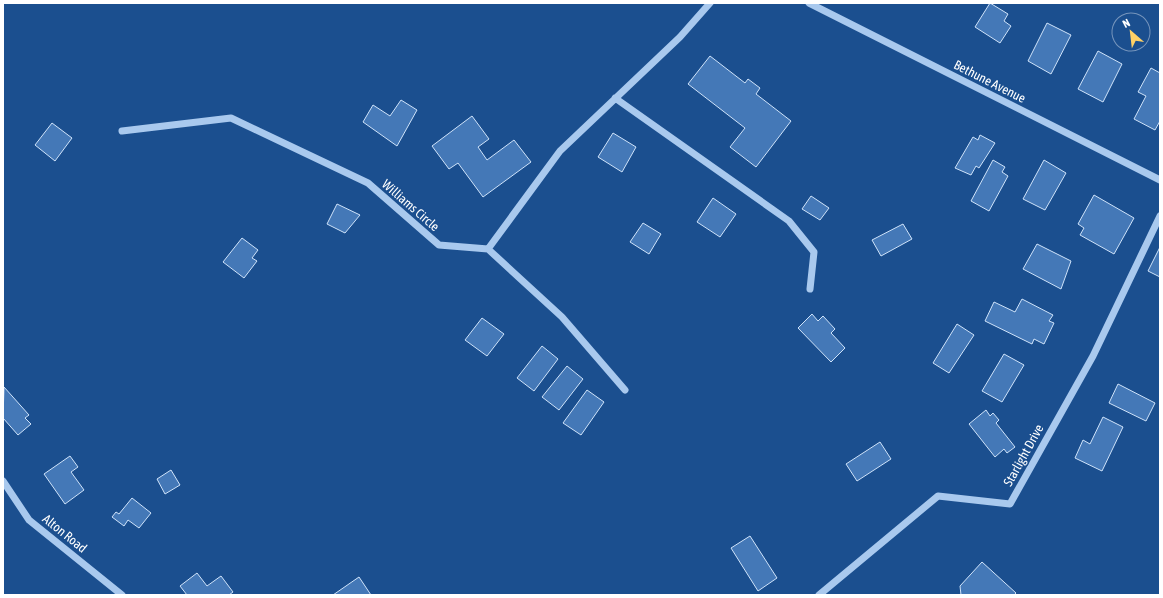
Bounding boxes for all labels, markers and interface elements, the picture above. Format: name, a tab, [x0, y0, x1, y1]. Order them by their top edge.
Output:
north arrow	[1111, 12, 1151, 52]
text: N	[1121, 16, 1132, 30]
street label: Bethune Avenue	[951, 57, 1028, 106]
street label: Williams Circle	[379, 176, 442, 234]
street label: Starlight Drive	[1000, 422, 1047, 489]
street label: Alton Road	[40, 511, 90, 556]

